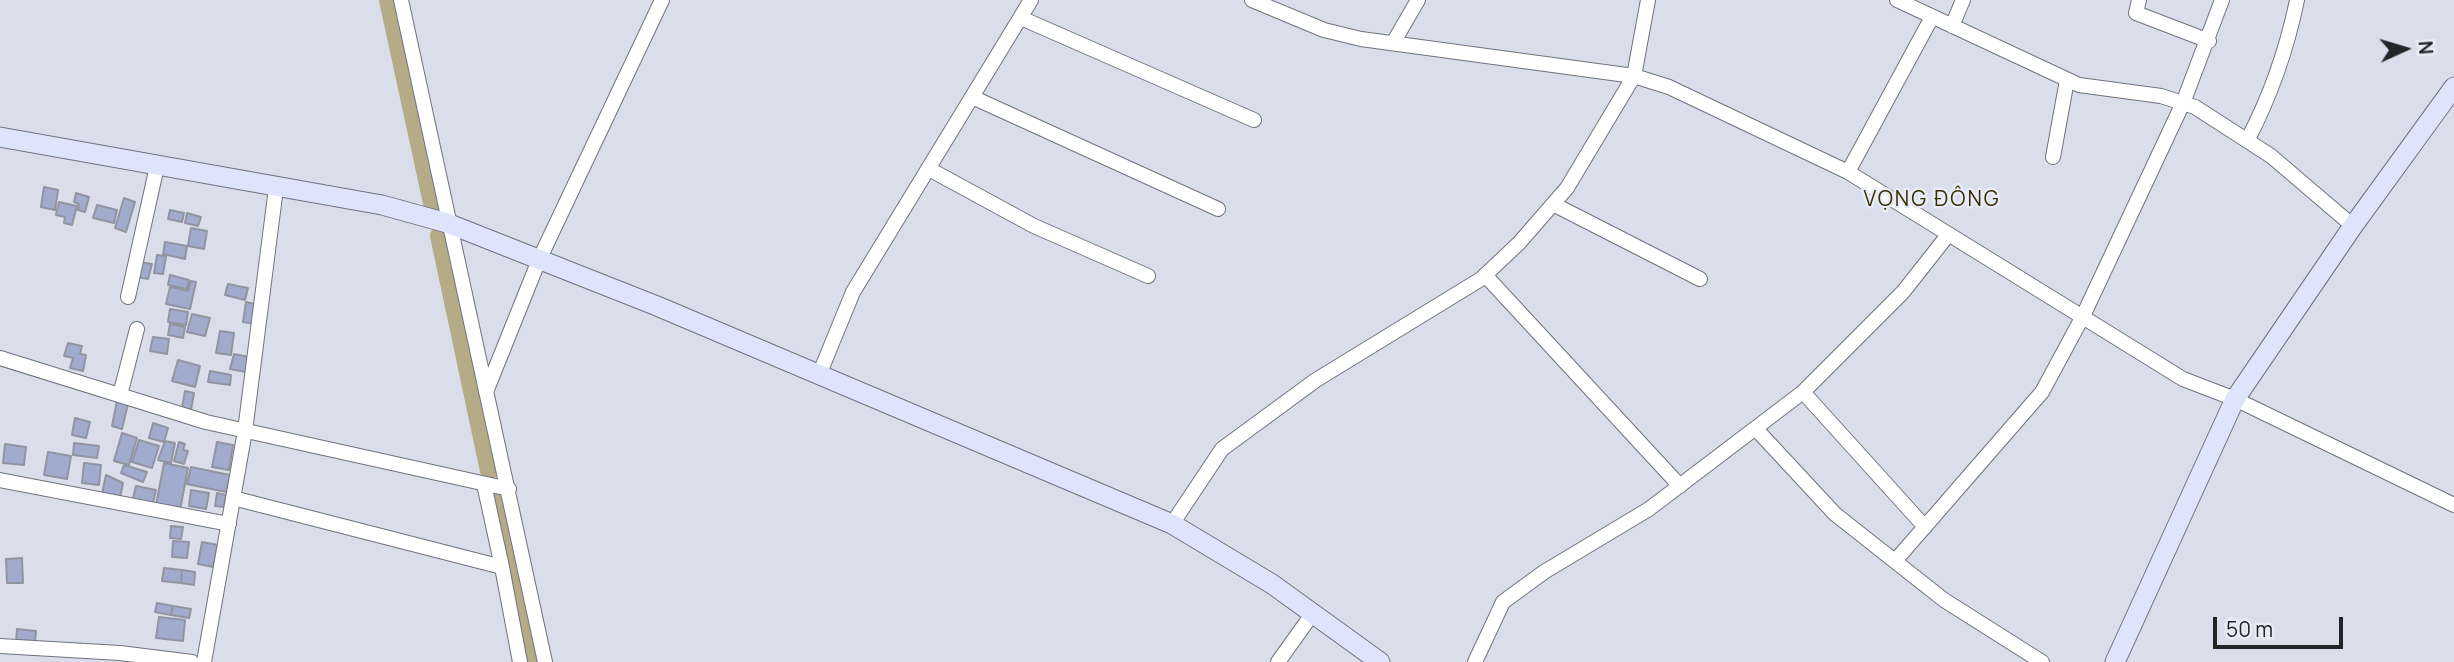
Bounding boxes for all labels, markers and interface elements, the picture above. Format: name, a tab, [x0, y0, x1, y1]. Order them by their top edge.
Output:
north arrow	[2370, 14, 2440, 84]
text: N	[2413, 40, 2439, 55]
district label: VỌNG ĐÔNG	[1865, 187, 1999, 213]
scale bar	[2216, 602, 2346, 646]
text: 50 m	[2226, 615, 2273, 643]

